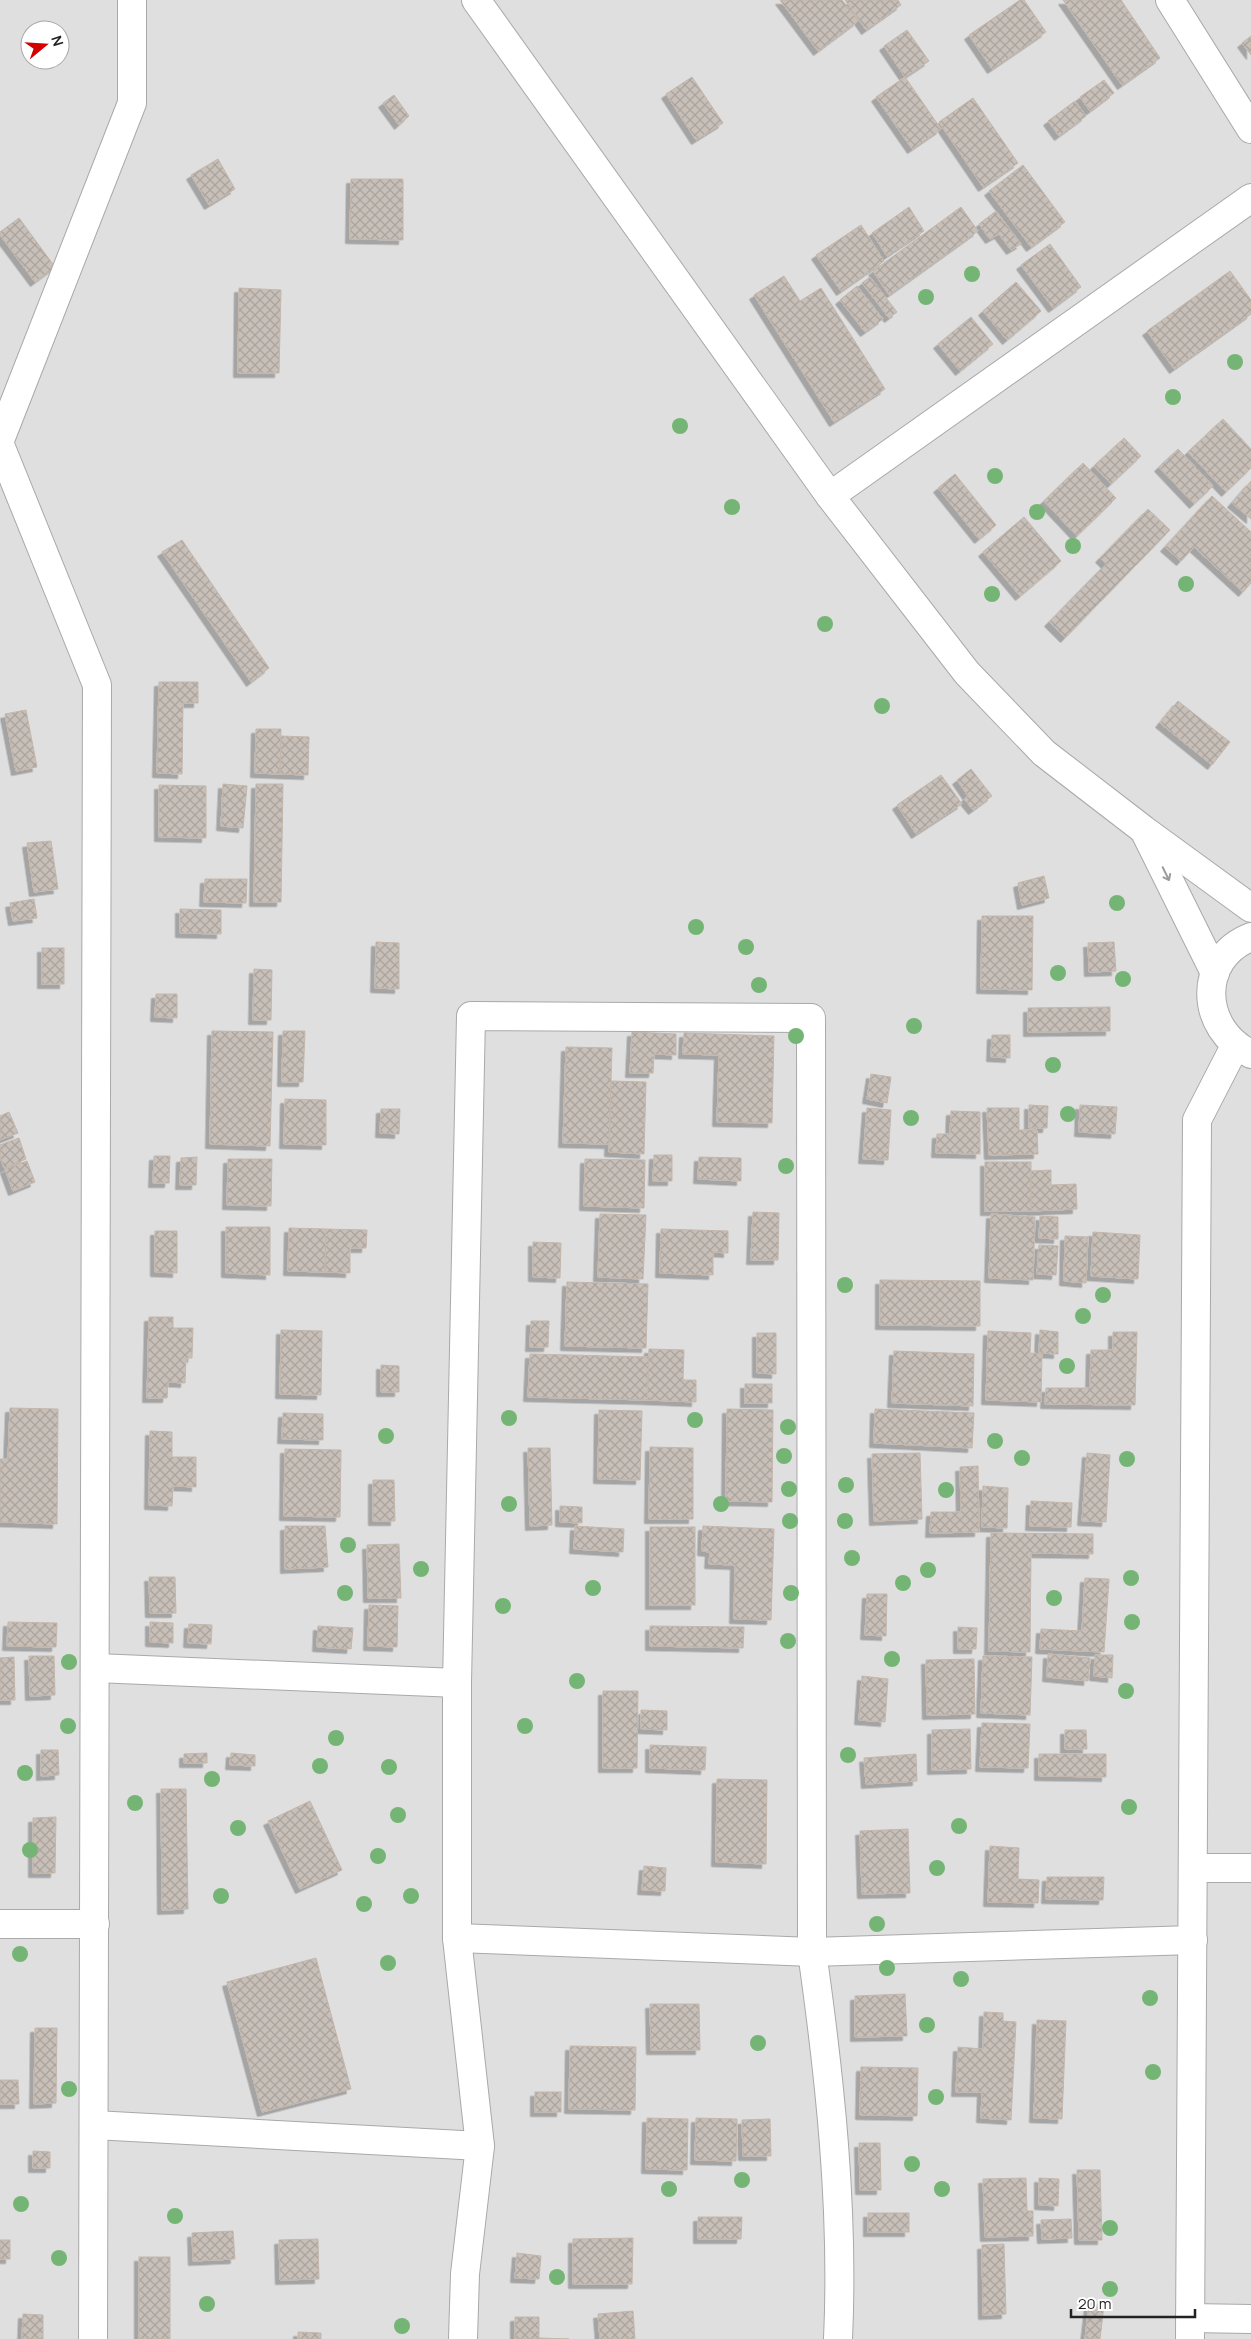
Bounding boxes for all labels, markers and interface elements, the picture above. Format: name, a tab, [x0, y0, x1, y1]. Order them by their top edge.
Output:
north arrow	[20, 20, 70, 70]
text: N	[47, 33, 68, 49]
one-way arrow	[1162, 866, 1171, 881]
scale bar	[1071, 2286, 1195, 2318]
text: 20 m	[1078, 2293, 1111, 2314]

